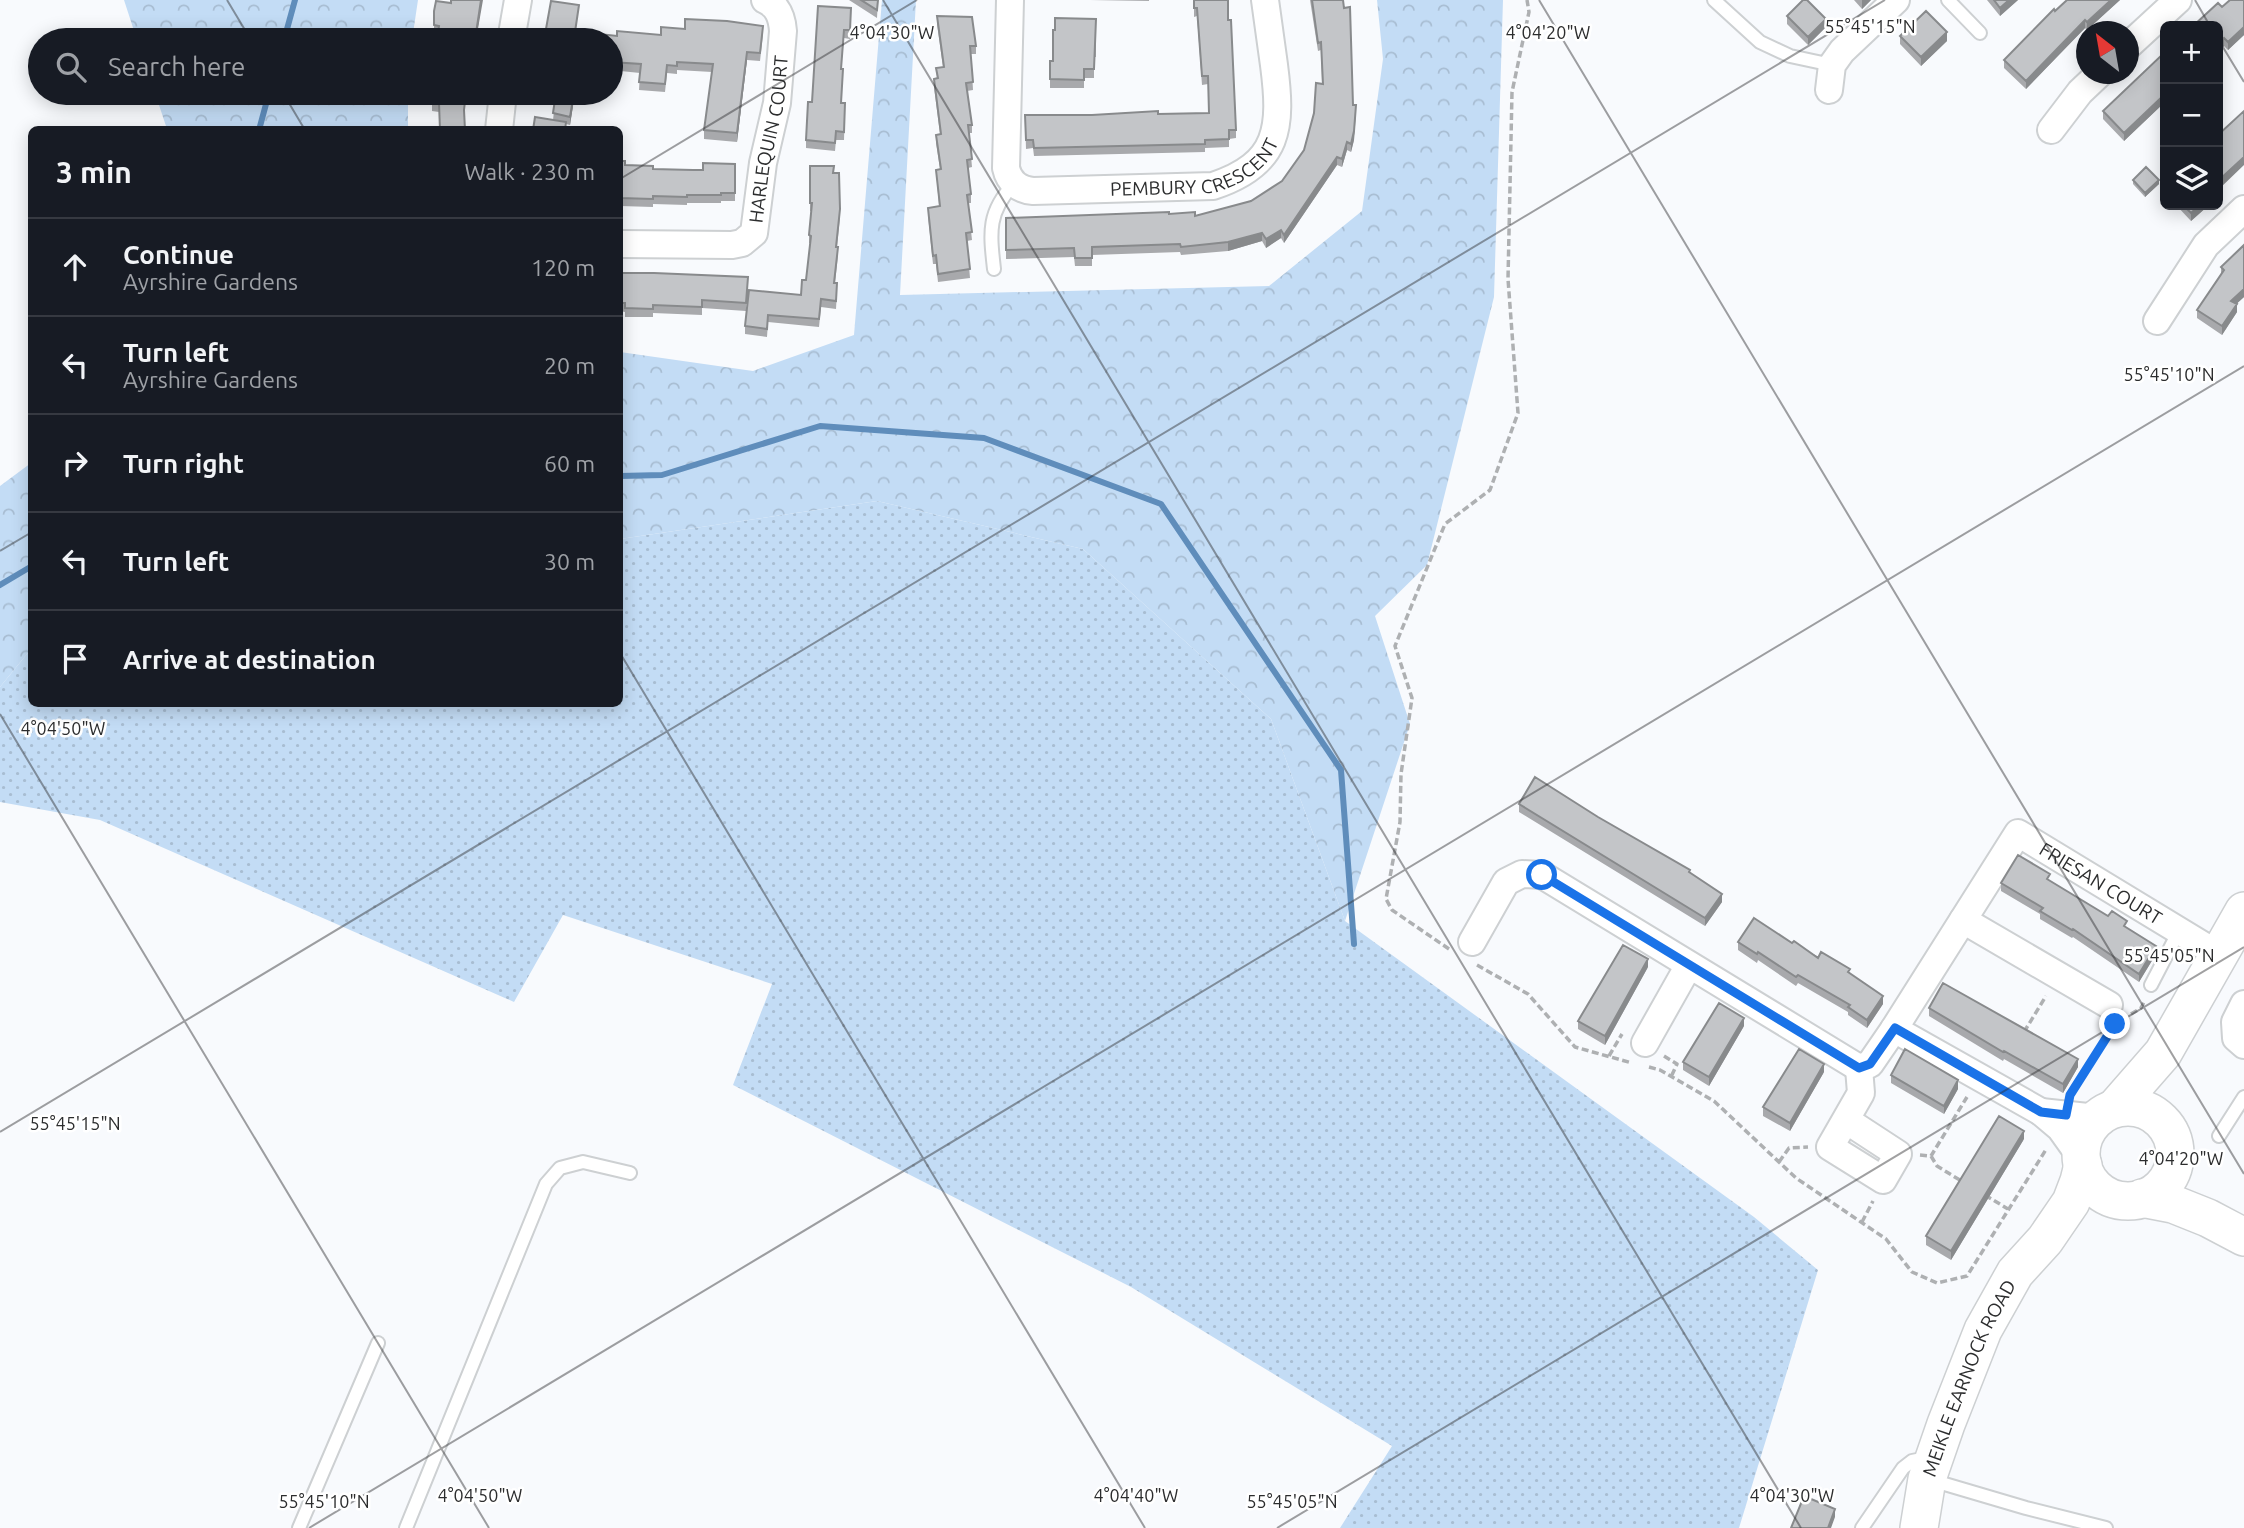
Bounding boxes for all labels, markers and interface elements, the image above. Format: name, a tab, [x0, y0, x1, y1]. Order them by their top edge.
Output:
text: 55°45'15"N	[1824, 16, 1916, 36]
north arrow	[2076, 21, 2139, 84]
map controls	[2160, 21, 2223, 210]
button: +	[2160, 21, 2223, 84]
text: 4°04'30"W	[850, 22, 935, 42]
text: 4°04'20"W	[1506, 22, 1591, 42]
search box	[28, 28, 623, 105]
icon: search	[52, 48, 90, 86]
text: Search here	[108, 52, 245, 81]
street label: HARLEQUIN COURT	[744, 54, 792, 224]
button: −	[2160, 84, 2223, 147]
street label: PEMBURY CRESCENT	[1110, 134, 1283, 200]
button: layers	[2160, 147, 2223, 210]
text: 3 min	[56, 155, 132, 189]
text: Walk · 230 m	[464, 159, 595, 184]
text: Continue	[123, 240, 234, 269]
icon: ahead	[56, 248, 94, 286]
text: 120 m	[531, 255, 595, 280]
text: Ayrshire Gardens	[123, 269, 298, 294]
text: Turn left	[123, 338, 229, 367]
icon: left	[56, 346, 94, 384]
text: 20 m	[544, 353, 595, 378]
text: 55°45'10"N	[2123, 364, 2215, 384]
text: Ayrshire Gardens	[123, 367, 298, 392]
icon: right	[56, 444, 94, 482]
text: Turn right	[123, 449, 244, 478]
text: 60 m	[544, 451, 595, 476]
icon: left	[56, 542, 94, 580]
text: Turn left	[123, 547, 229, 576]
text: 30 m	[544, 549, 595, 574]
icon: arrive	[56, 640, 94, 678]
text: Arrive at destination	[123, 645, 376, 674]
text: 4°04'50"W	[21, 718, 106, 738]
street label: FRIESAN COURT	[2036, 838, 2166, 929]
route start	[1526, 859, 1557, 890]
text: 55°45'05"N	[2123, 945, 2215, 965]
route end	[2099, 1008, 2130, 1039]
text: 55°45'15"N	[29, 1113, 121, 1133]
text: 4°04'20"W	[2139, 1148, 2224, 1168]
street label: MEIKLE EARNOCK ROAD	[1918, 1276, 2020, 1479]
text: 4°04'50"W	[438, 1485, 523, 1505]
text: 4°04'40"W	[1094, 1485, 1179, 1505]
text: 4°04'30"W	[1750, 1485, 1835, 1505]
text: 55°45'10"N	[278, 1491, 370, 1511]
text: 55°45'05"N	[1246, 1491, 1338, 1511]

